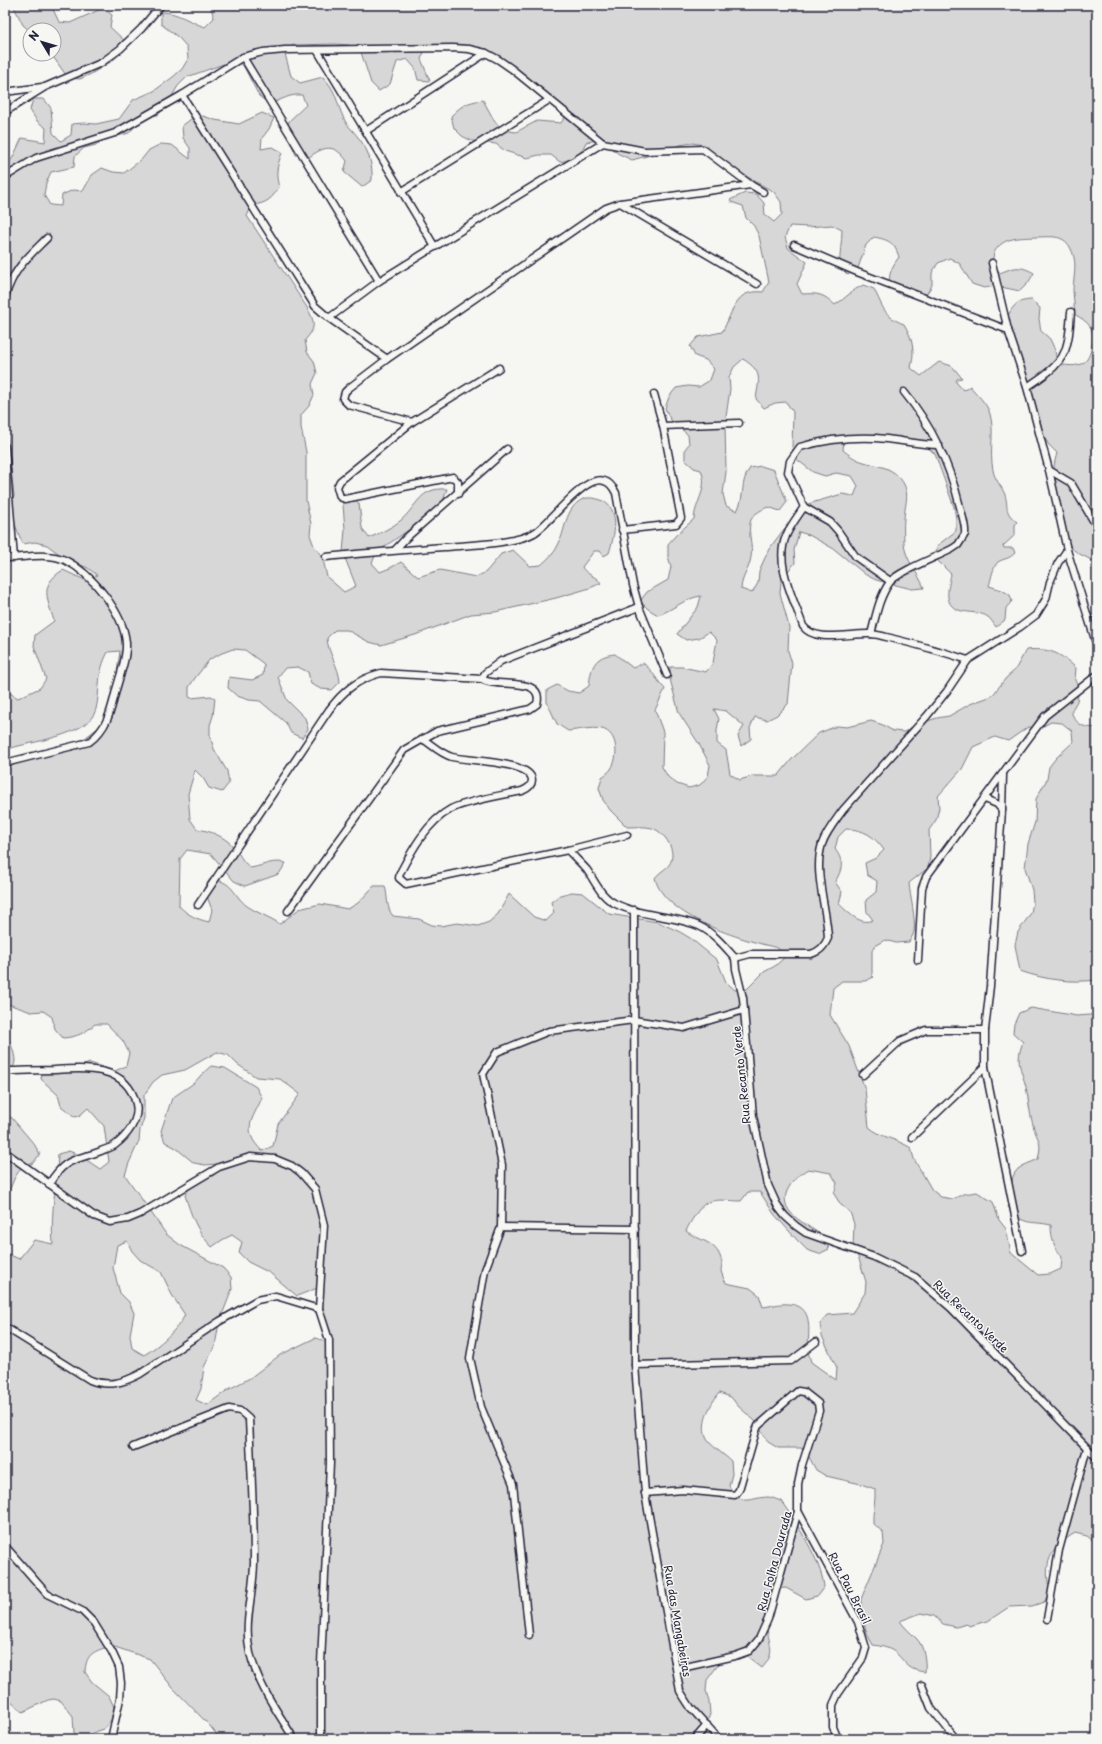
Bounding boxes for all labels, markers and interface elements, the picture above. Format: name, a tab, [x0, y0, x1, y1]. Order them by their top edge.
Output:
north arrow	[22, 22, 62, 62]
text: N	[24, 27, 43, 44]
street label: Rua Recanto Verde	[727, 1025, 755, 1125]
street label: Rua Recanto Verde	[930, 1276, 1013, 1356]
street label: Rua Folha Dourada	[752, 1509, 796, 1613]
street label: Rua Pau Brasil	[825, 1549, 875, 1627]
street label: Rua das Mangabeiras	[660, 1564, 696, 1678]

